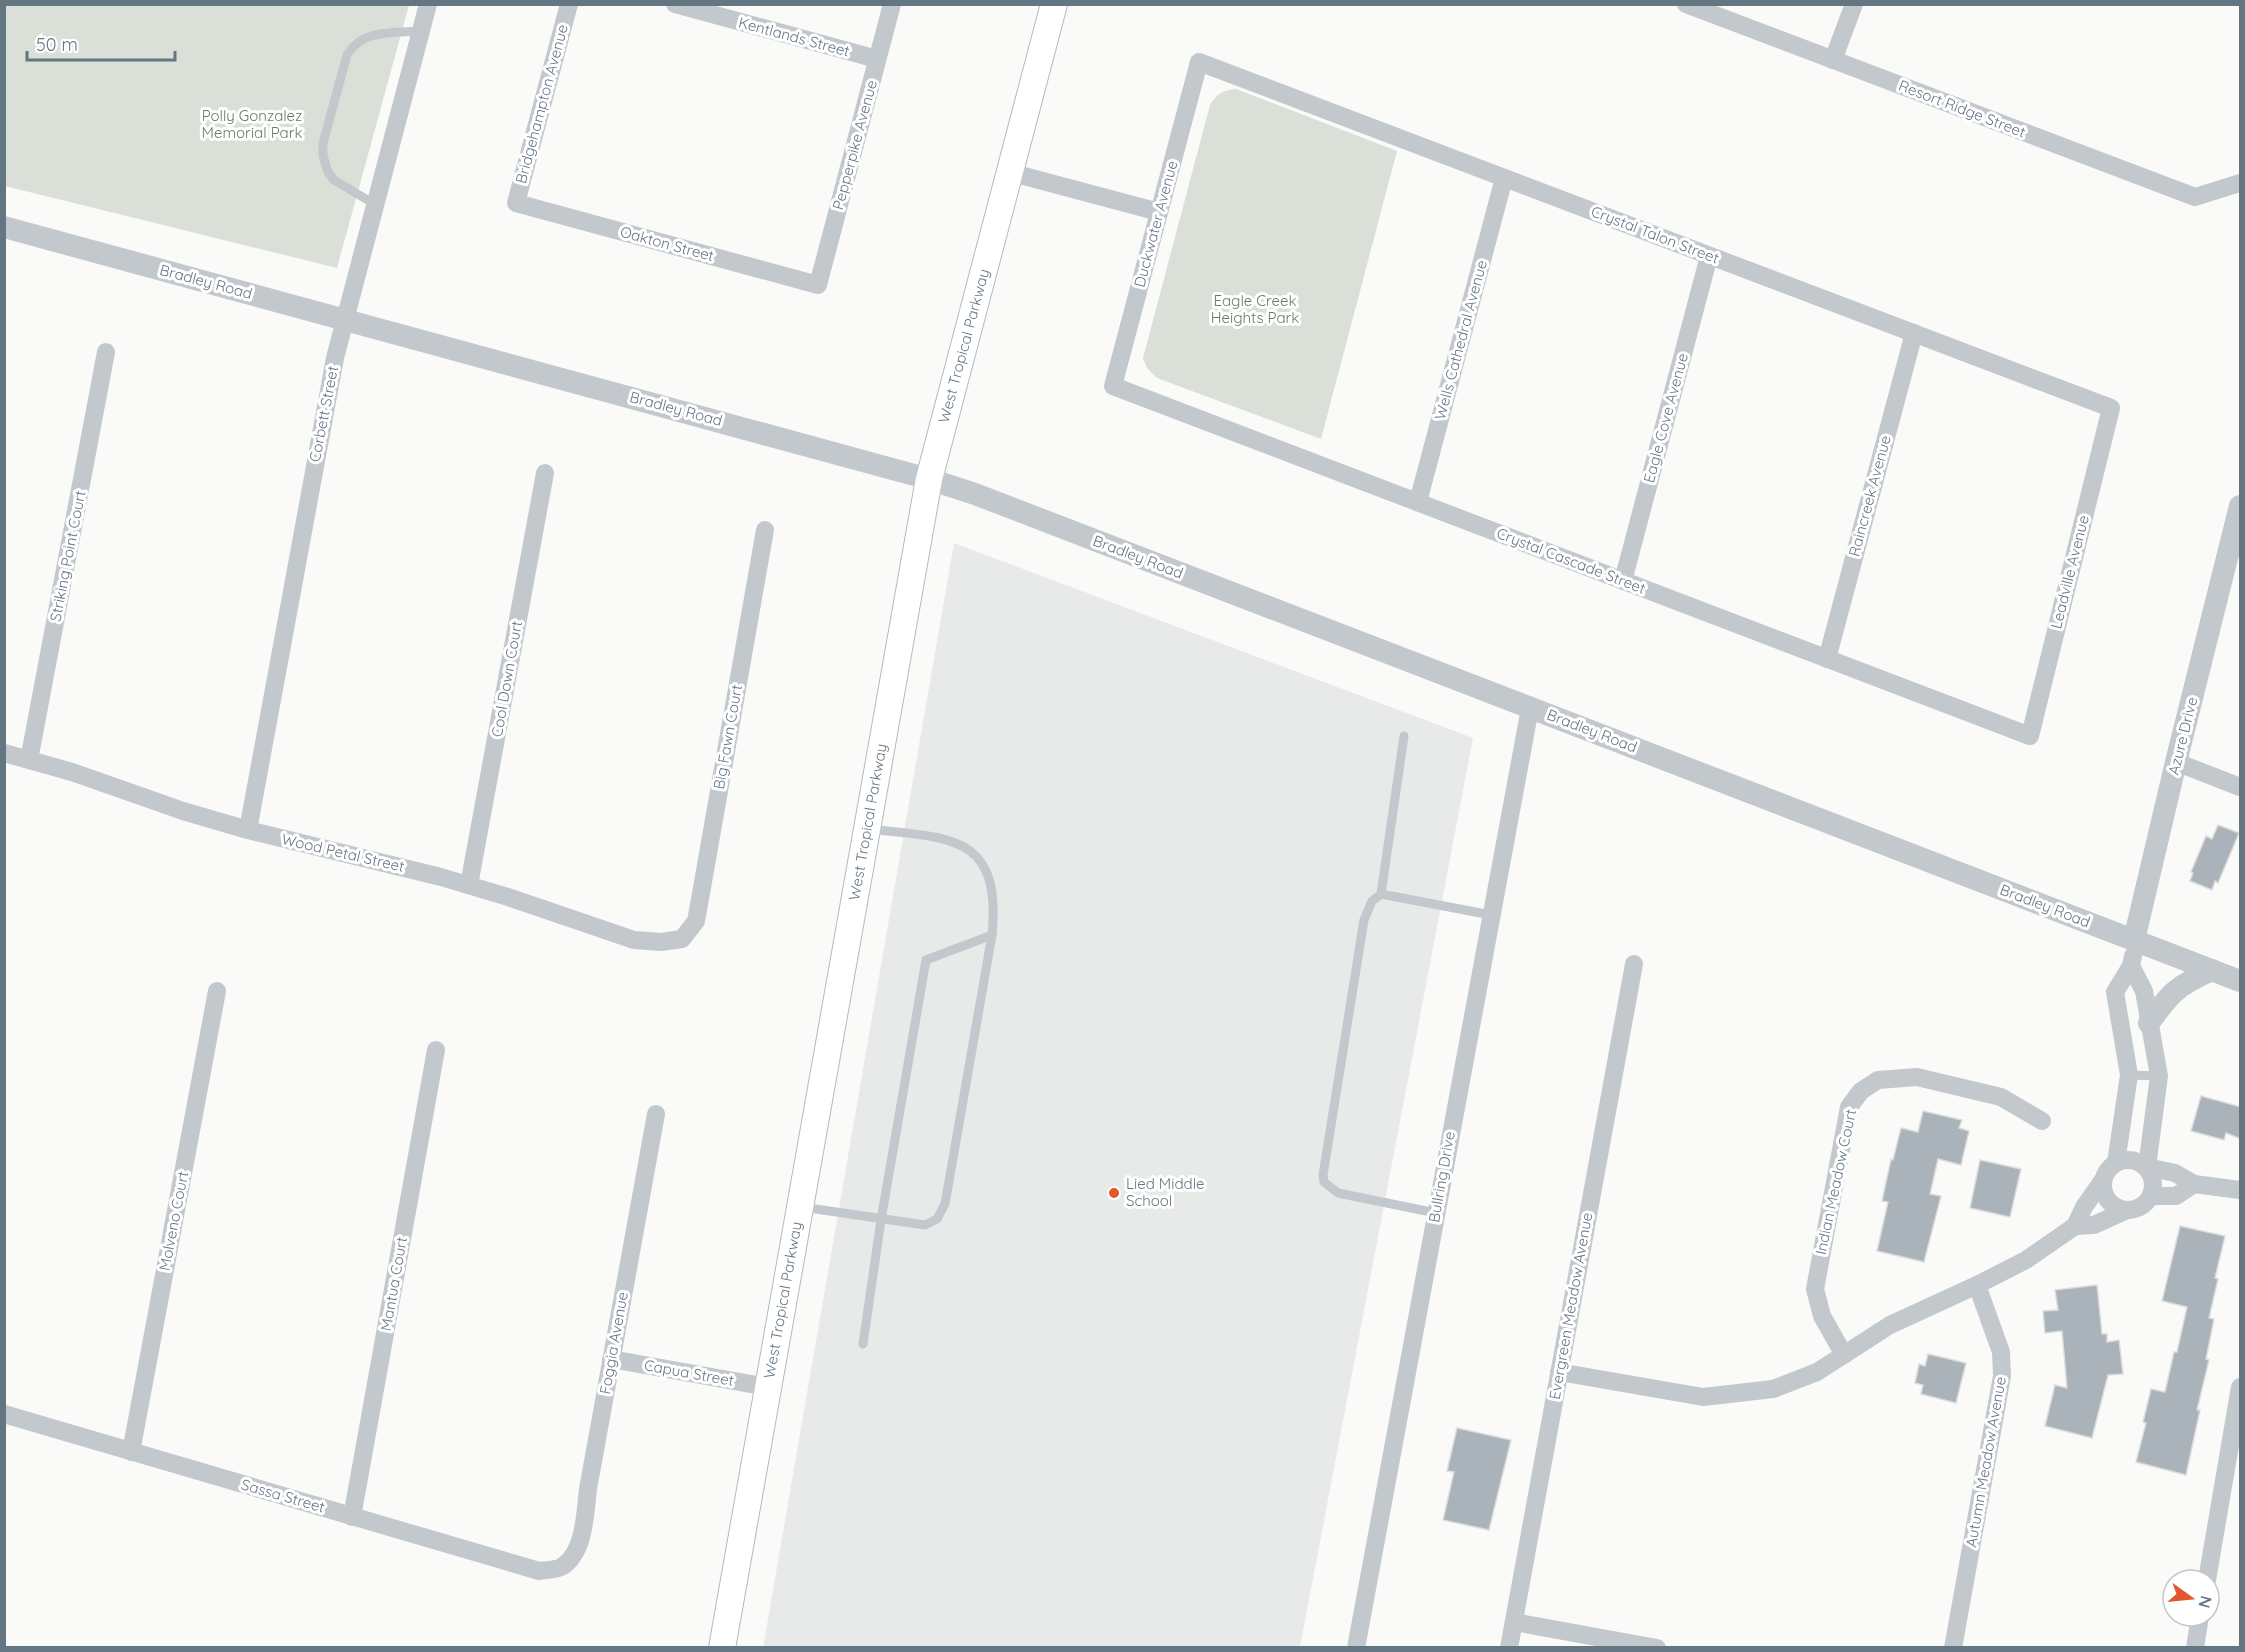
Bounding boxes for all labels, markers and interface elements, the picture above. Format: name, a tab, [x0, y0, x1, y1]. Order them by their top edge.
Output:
street label: Kentlands Street	[736, 13, 852, 61]
street label: Bridgehampton Avenue	[511, 22, 572, 185]
scale bar	[27, 24, 176, 62]
text: 50 m	[36, 33, 78, 56]
street label: Resort Ridge Street	[1896, 76, 2028, 141]
street label: Pepperpike Avenue	[828, 78, 881, 212]
park label: Polly Gonzalez Memorial Park	[202, 106, 303, 142]
street label: Duckwater Avenue	[1129, 159, 1182, 289]
street label: Crystal Talon Street	[1589, 201, 1722, 268]
street label: Oakton Street	[618, 222, 716, 265]
street label: Wells Cathedral Avenue	[1430, 258, 1491, 422]
street label: Bradley Road	[158, 260, 255, 303]
street label: West Tropical Parkway	[934, 267, 993, 425]
park label: Eagle Creek Heights Park	[1211, 291, 1299, 327]
street label: Eagle Cove Avenue	[1639, 351, 1692, 485]
street label: Corbett Street	[305, 364, 342, 464]
street label: Bradley Road	[628, 387, 725, 430]
street label: Raincreek Avenue	[1844, 433, 1895, 559]
street label: Striking Point Court	[45, 489, 90, 623]
street label: Leadville Avenue	[2046, 513, 2093, 631]
street label: Crystal Cascade Street	[1494, 523, 1648, 598]
street label: Bradley Road	[1090, 531, 1186, 582]
street label: Cool Down Court	[487, 619, 526, 739]
street label: Big Fawn Court	[709, 683, 746, 791]
street label: Azure Drive	[2164, 695, 2201, 777]
street label: Bradley Road	[1544, 705, 1640, 756]
street label: West Tropical Parkway	[844, 742, 891, 902]
street label: Wood Petal Street	[280, 829, 406, 876]
street label: Bradley Road	[1997, 880, 2093, 931]
street label: Indian Meadow Court	[1811, 1107, 1860, 1256]
street label: Bullring Drive	[1424, 1130, 1459, 1224]
street label: Molveno Court	[155, 1170, 192, 1272]
place label: Lied Middle School	[1126, 1174, 1204, 1210]
marker: Lied Middle School	[1107, 1186, 1121, 1200]
street label: Evergreen Meadow Avenue	[1545, 1211, 1596, 1401]
street label: West Tropical Parkway	[759, 1220, 806, 1380]
street label: Mantua Court	[376, 1235, 411, 1332]
street label: Foggia Avenue	[595, 1290, 632, 1396]
street label: Capua Street	[643, 1355, 735, 1390]
street label: Autumn Meadow Avenue	[1961, 1375, 2010, 1549]
street label: Sassa Street	[239, 1475, 327, 1516]
north arrow	[2161, 1568, 2221, 1628]
text: N	[2194, 1594, 2217, 1610]

